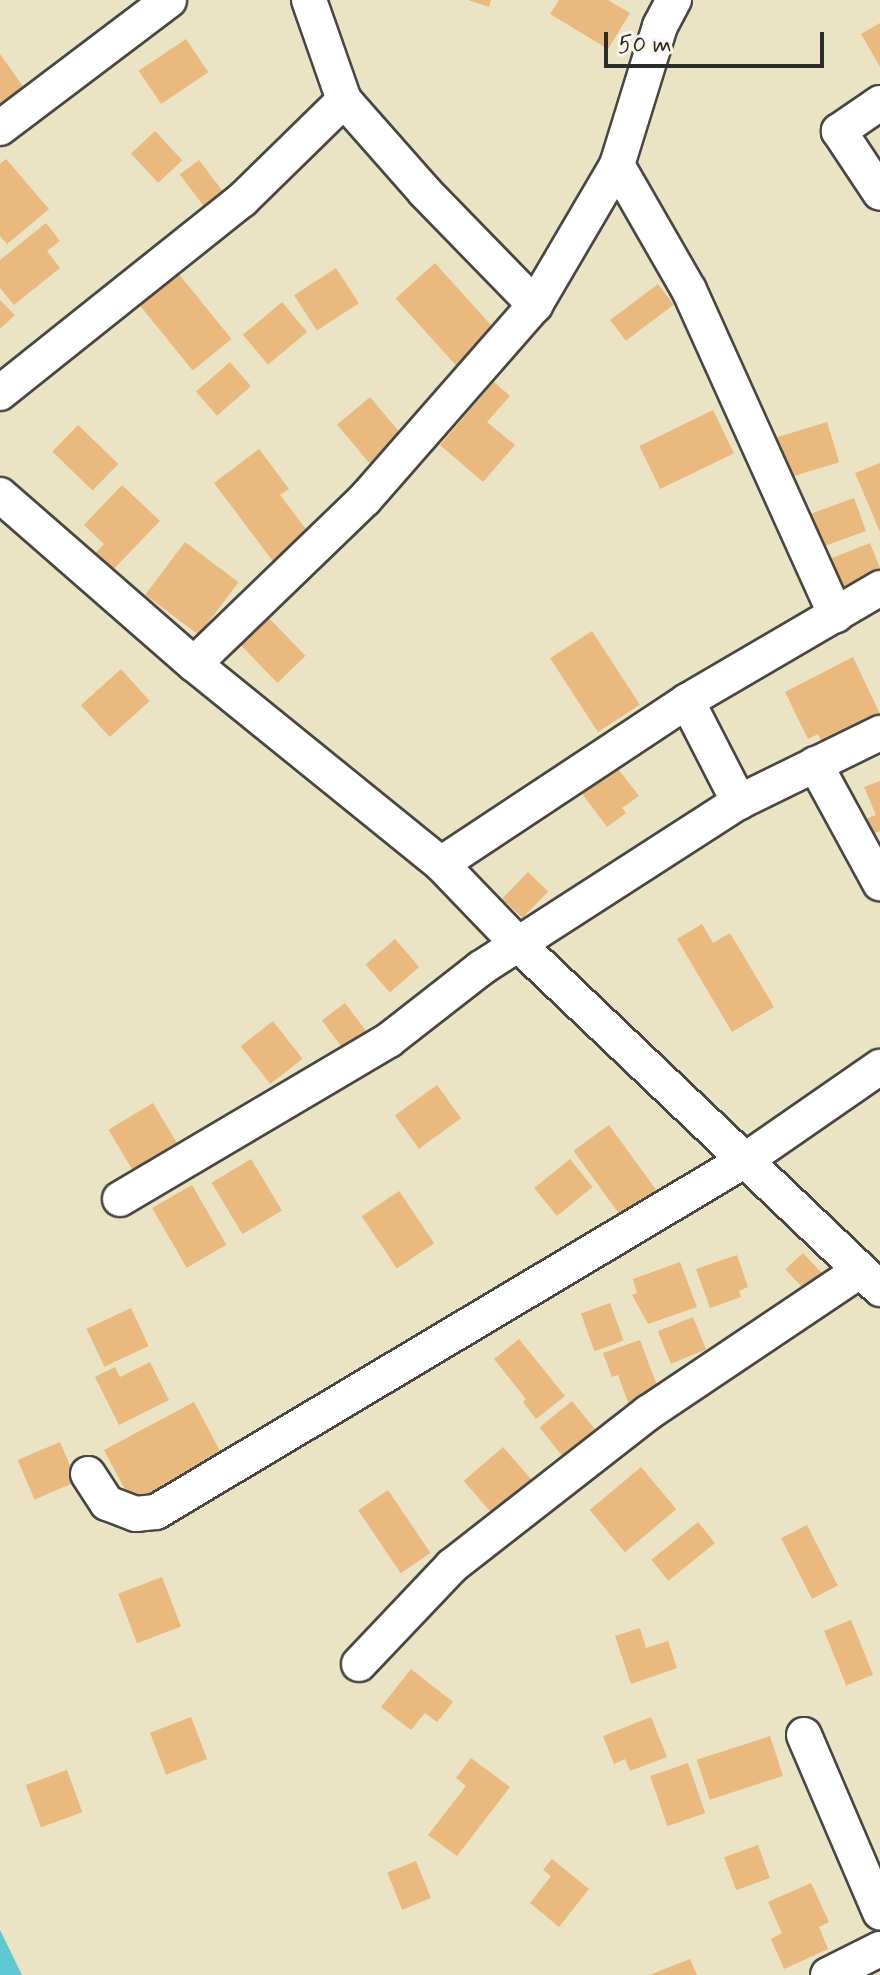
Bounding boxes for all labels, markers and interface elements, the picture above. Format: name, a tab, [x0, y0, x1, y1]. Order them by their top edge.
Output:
scale bar	[608, 16, 828, 66]
text: 50 m	[618, 30, 672, 61]

